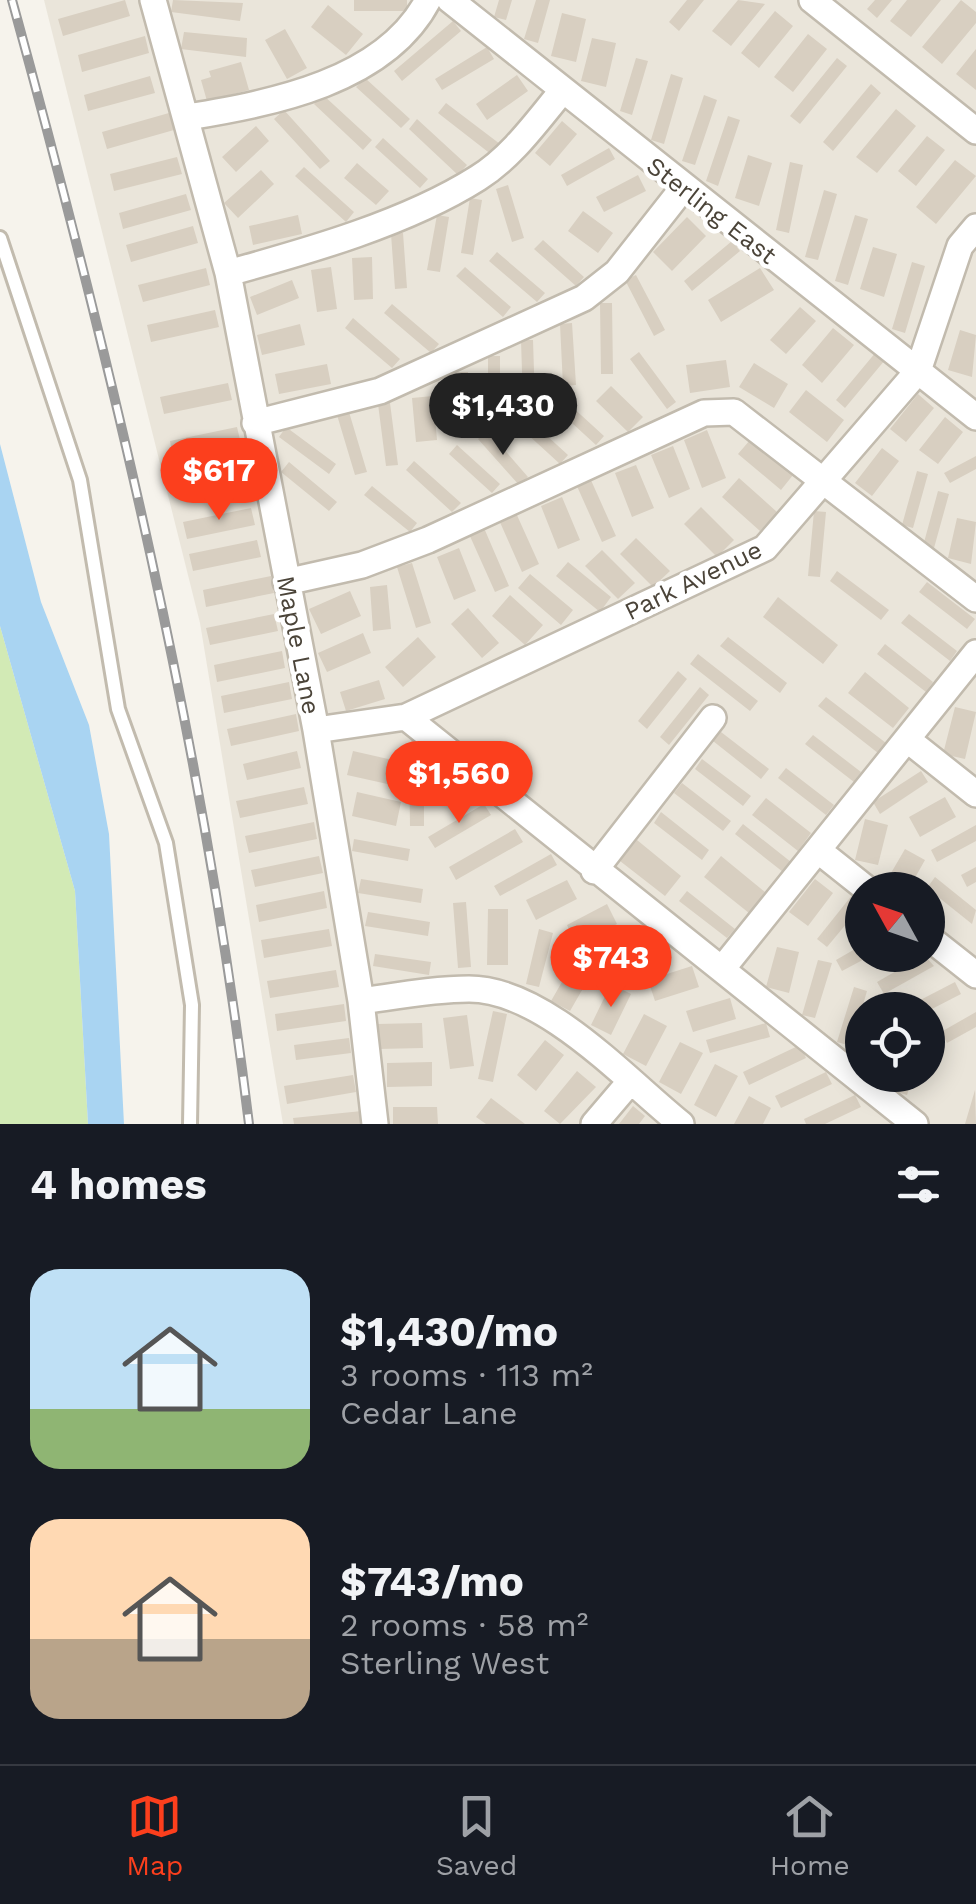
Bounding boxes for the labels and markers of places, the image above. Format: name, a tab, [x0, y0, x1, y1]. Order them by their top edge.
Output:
pin: $1,430	[422, 373, 584, 458]
pin: $617	[160, 438, 278, 523]
pin: $1,560	[378, 741, 540, 826]
pin: $743	[552, 925, 670, 1010]

